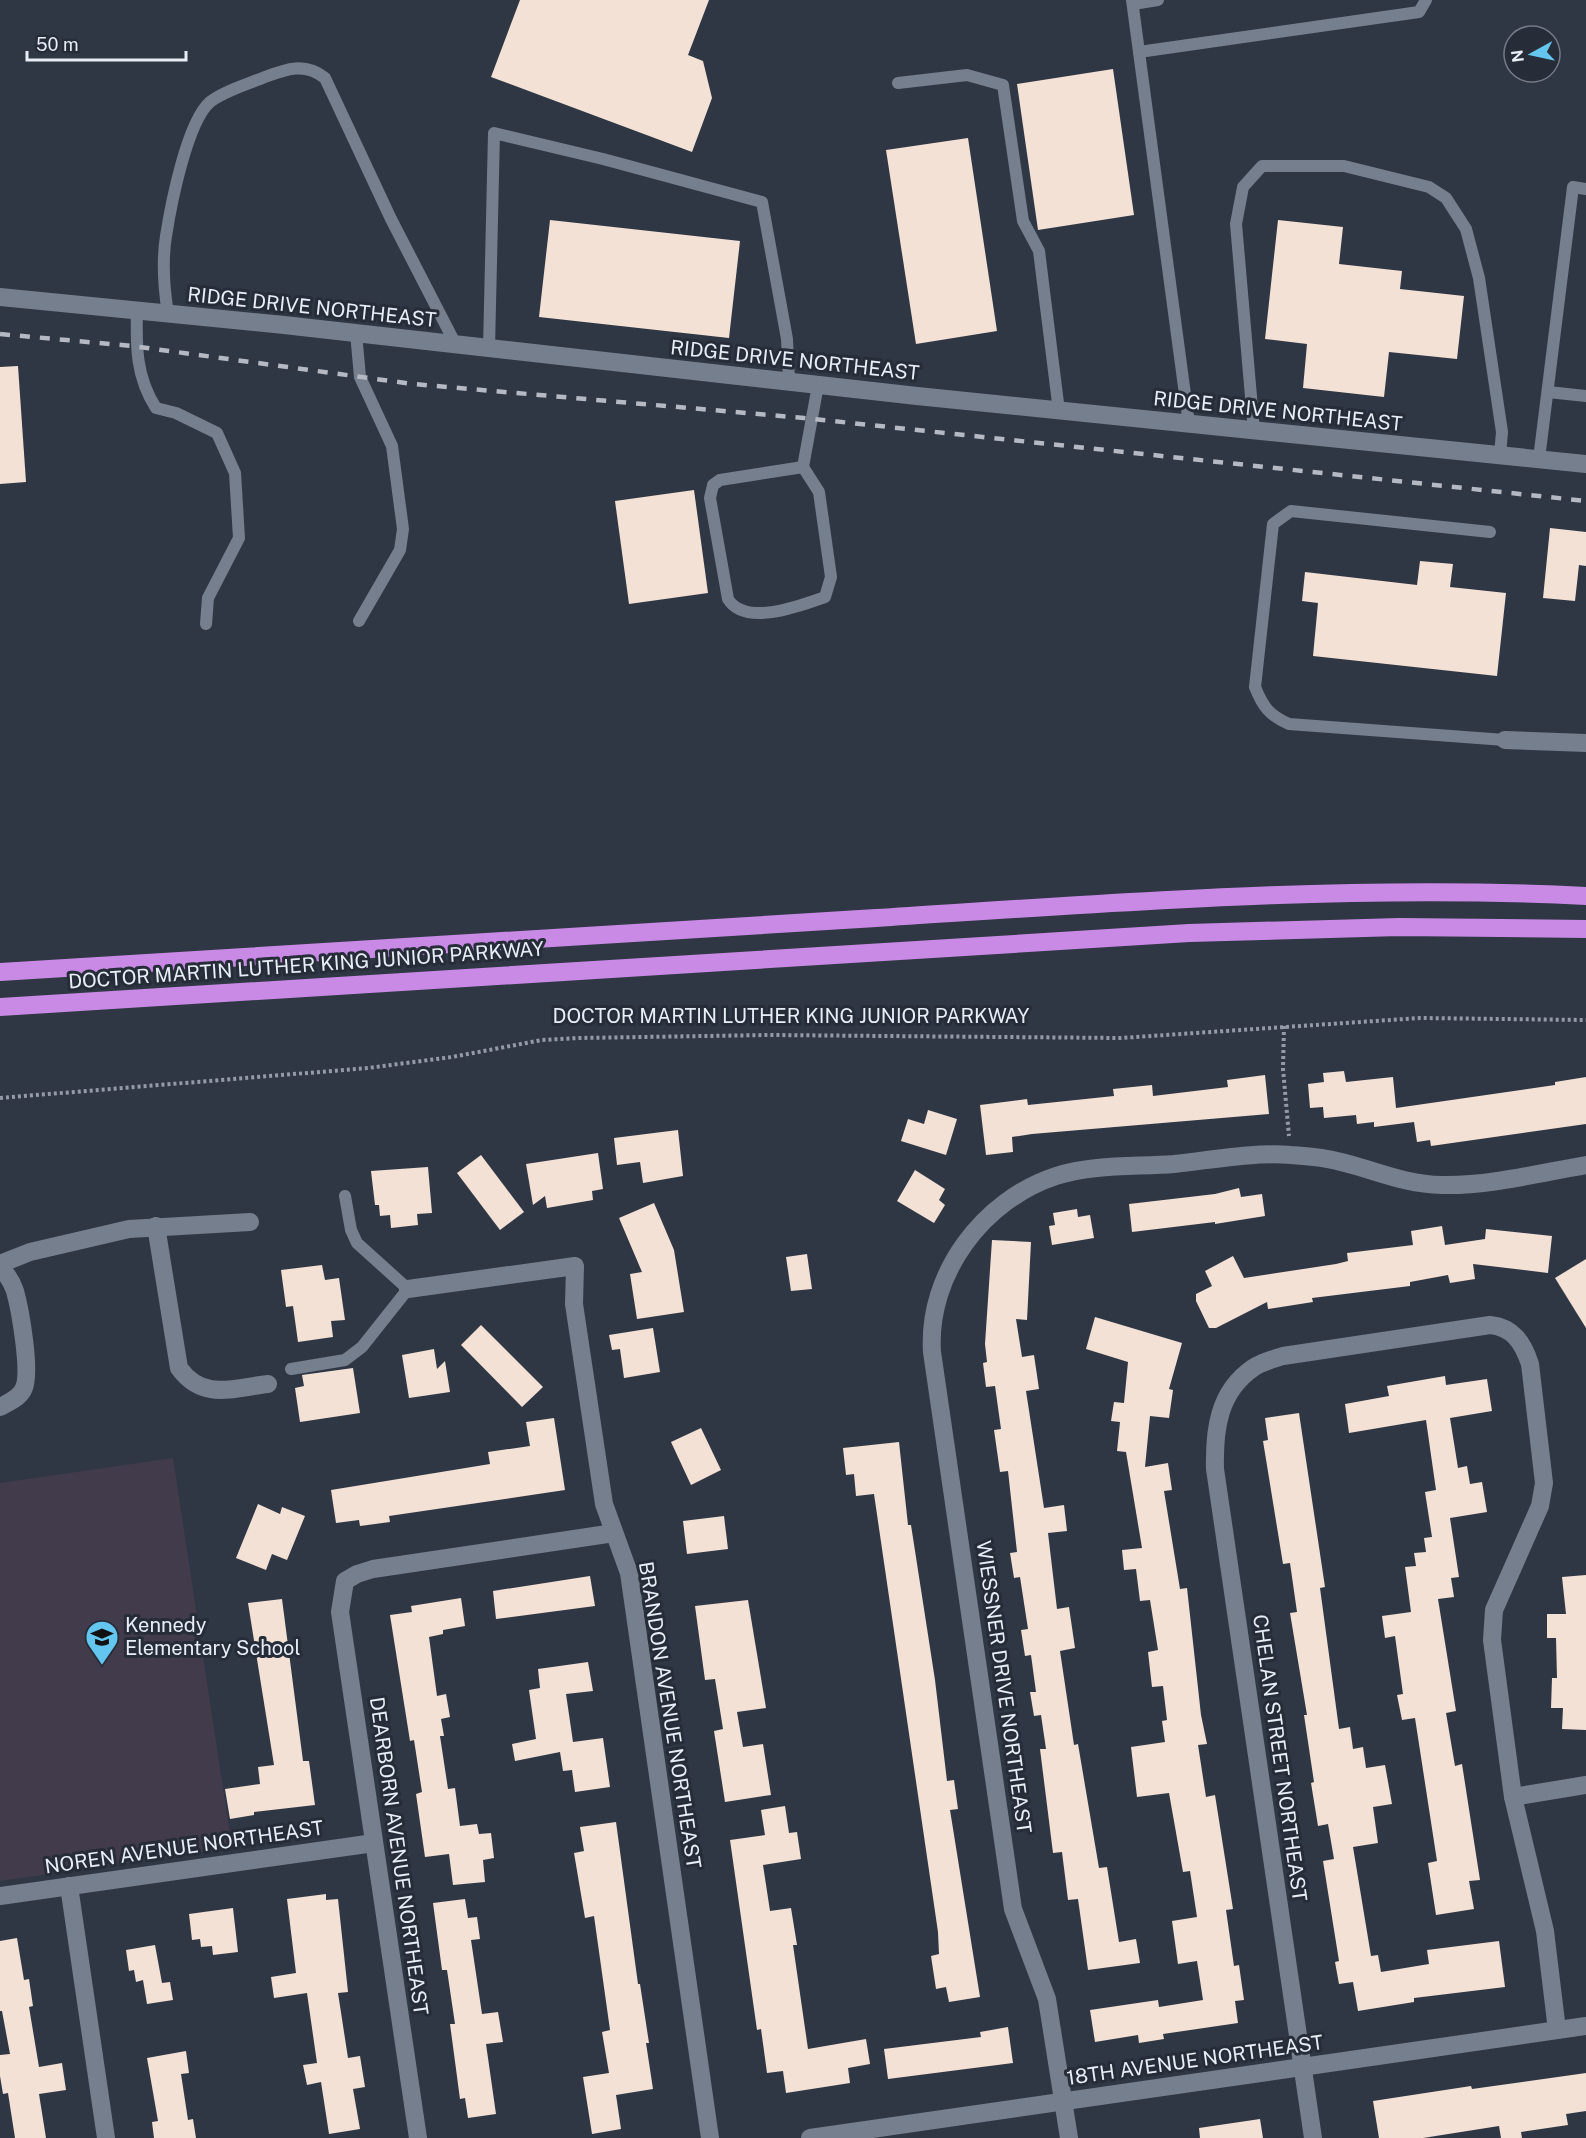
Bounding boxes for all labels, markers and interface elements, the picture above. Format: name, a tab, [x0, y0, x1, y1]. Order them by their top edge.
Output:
scale bar	[27, 24, 186, 62]
north arrow	[1502, 24, 1562, 84]
text: 50 m	[36, 34, 79, 55]
text: N	[1507, 48, 1528, 64]
street label: RIDGE DRIVE NORTHEAST	[186, 282, 438, 332]
street label: RIDGE DRIVE NORTHEAST	[669, 335, 921, 385]
street label: RIDGE DRIVE NORTHEAST	[1152, 386, 1404, 436]
street label: DOCTOR MARTIN LUTHER KING JUNIOR PARKWAY	[67, 936, 545, 994]
street label: DOCTOR MARTIN LUTHER KING JUNIOR PARKWAY	[553, 1004, 1029, 1028]
street label: WIESSNER DRIVE NORTHEAST	[972, 1539, 1036, 1835]
street label: BRANDON AVENUE NORTHEAST	[634, 1560, 706, 1870]
place label: Kennedy Elementary School	[125, 1613, 300, 1660]
street label: CHELAN STREET NORTHEAST	[1248, 1613, 1312, 1903]
school or university icon: Kennedy Elementary School	[84, 1619, 120, 1666]
street label: DEARBORN AVENUE NORTHEAST	[365, 1695, 433, 2017]
street label: NOREN AVENUE NORTHEAST	[43, 1816, 325, 1878]
street label: 18TH AVENUE NORTHEAST	[1065, 2030, 1325, 2090]

